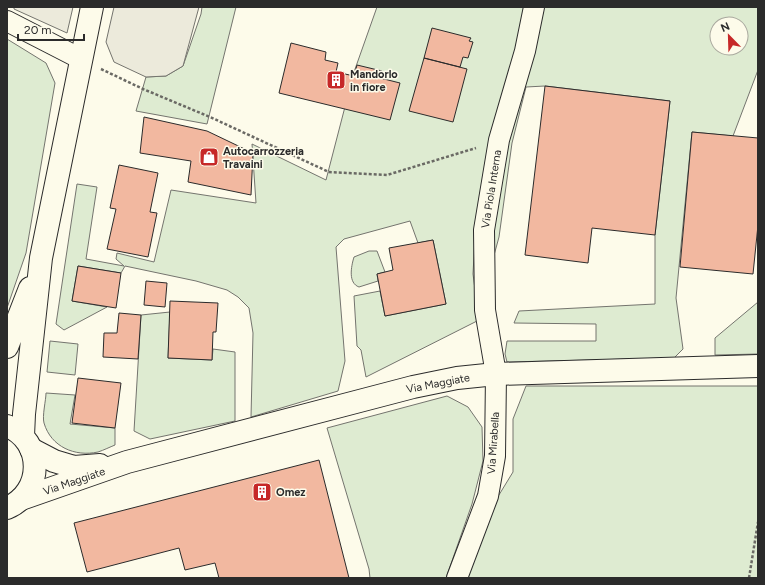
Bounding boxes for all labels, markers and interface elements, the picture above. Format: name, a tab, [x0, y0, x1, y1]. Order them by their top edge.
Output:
scale bar	[18, 16, 84, 42]
north arrow	[709, 16, 749, 56]
text: N	[719, 20, 732, 35]
text: 20 m	[24, 23, 52, 37]
place label: Mandorlo in fiore	[350, 68, 398, 94]
building icon: Mandorlo in fiore	[325, 69, 347, 91]
place label: Autocarrozzeria Travaini	[223, 145, 304, 171]
shop icon: Autocarrozzeria Travaini	[198, 146, 220, 168]
street label: Via Piola Interna	[479, 149, 504, 229]
street label: Via Maggiate	[405, 371, 471, 396]
street label: Via Mirabella	[485, 411, 502, 475]
street label: Via Maggiate	[41, 465, 107, 498]
building icon: Omez	[251, 481, 273, 503]
place label: Omez	[276, 486, 306, 499]

